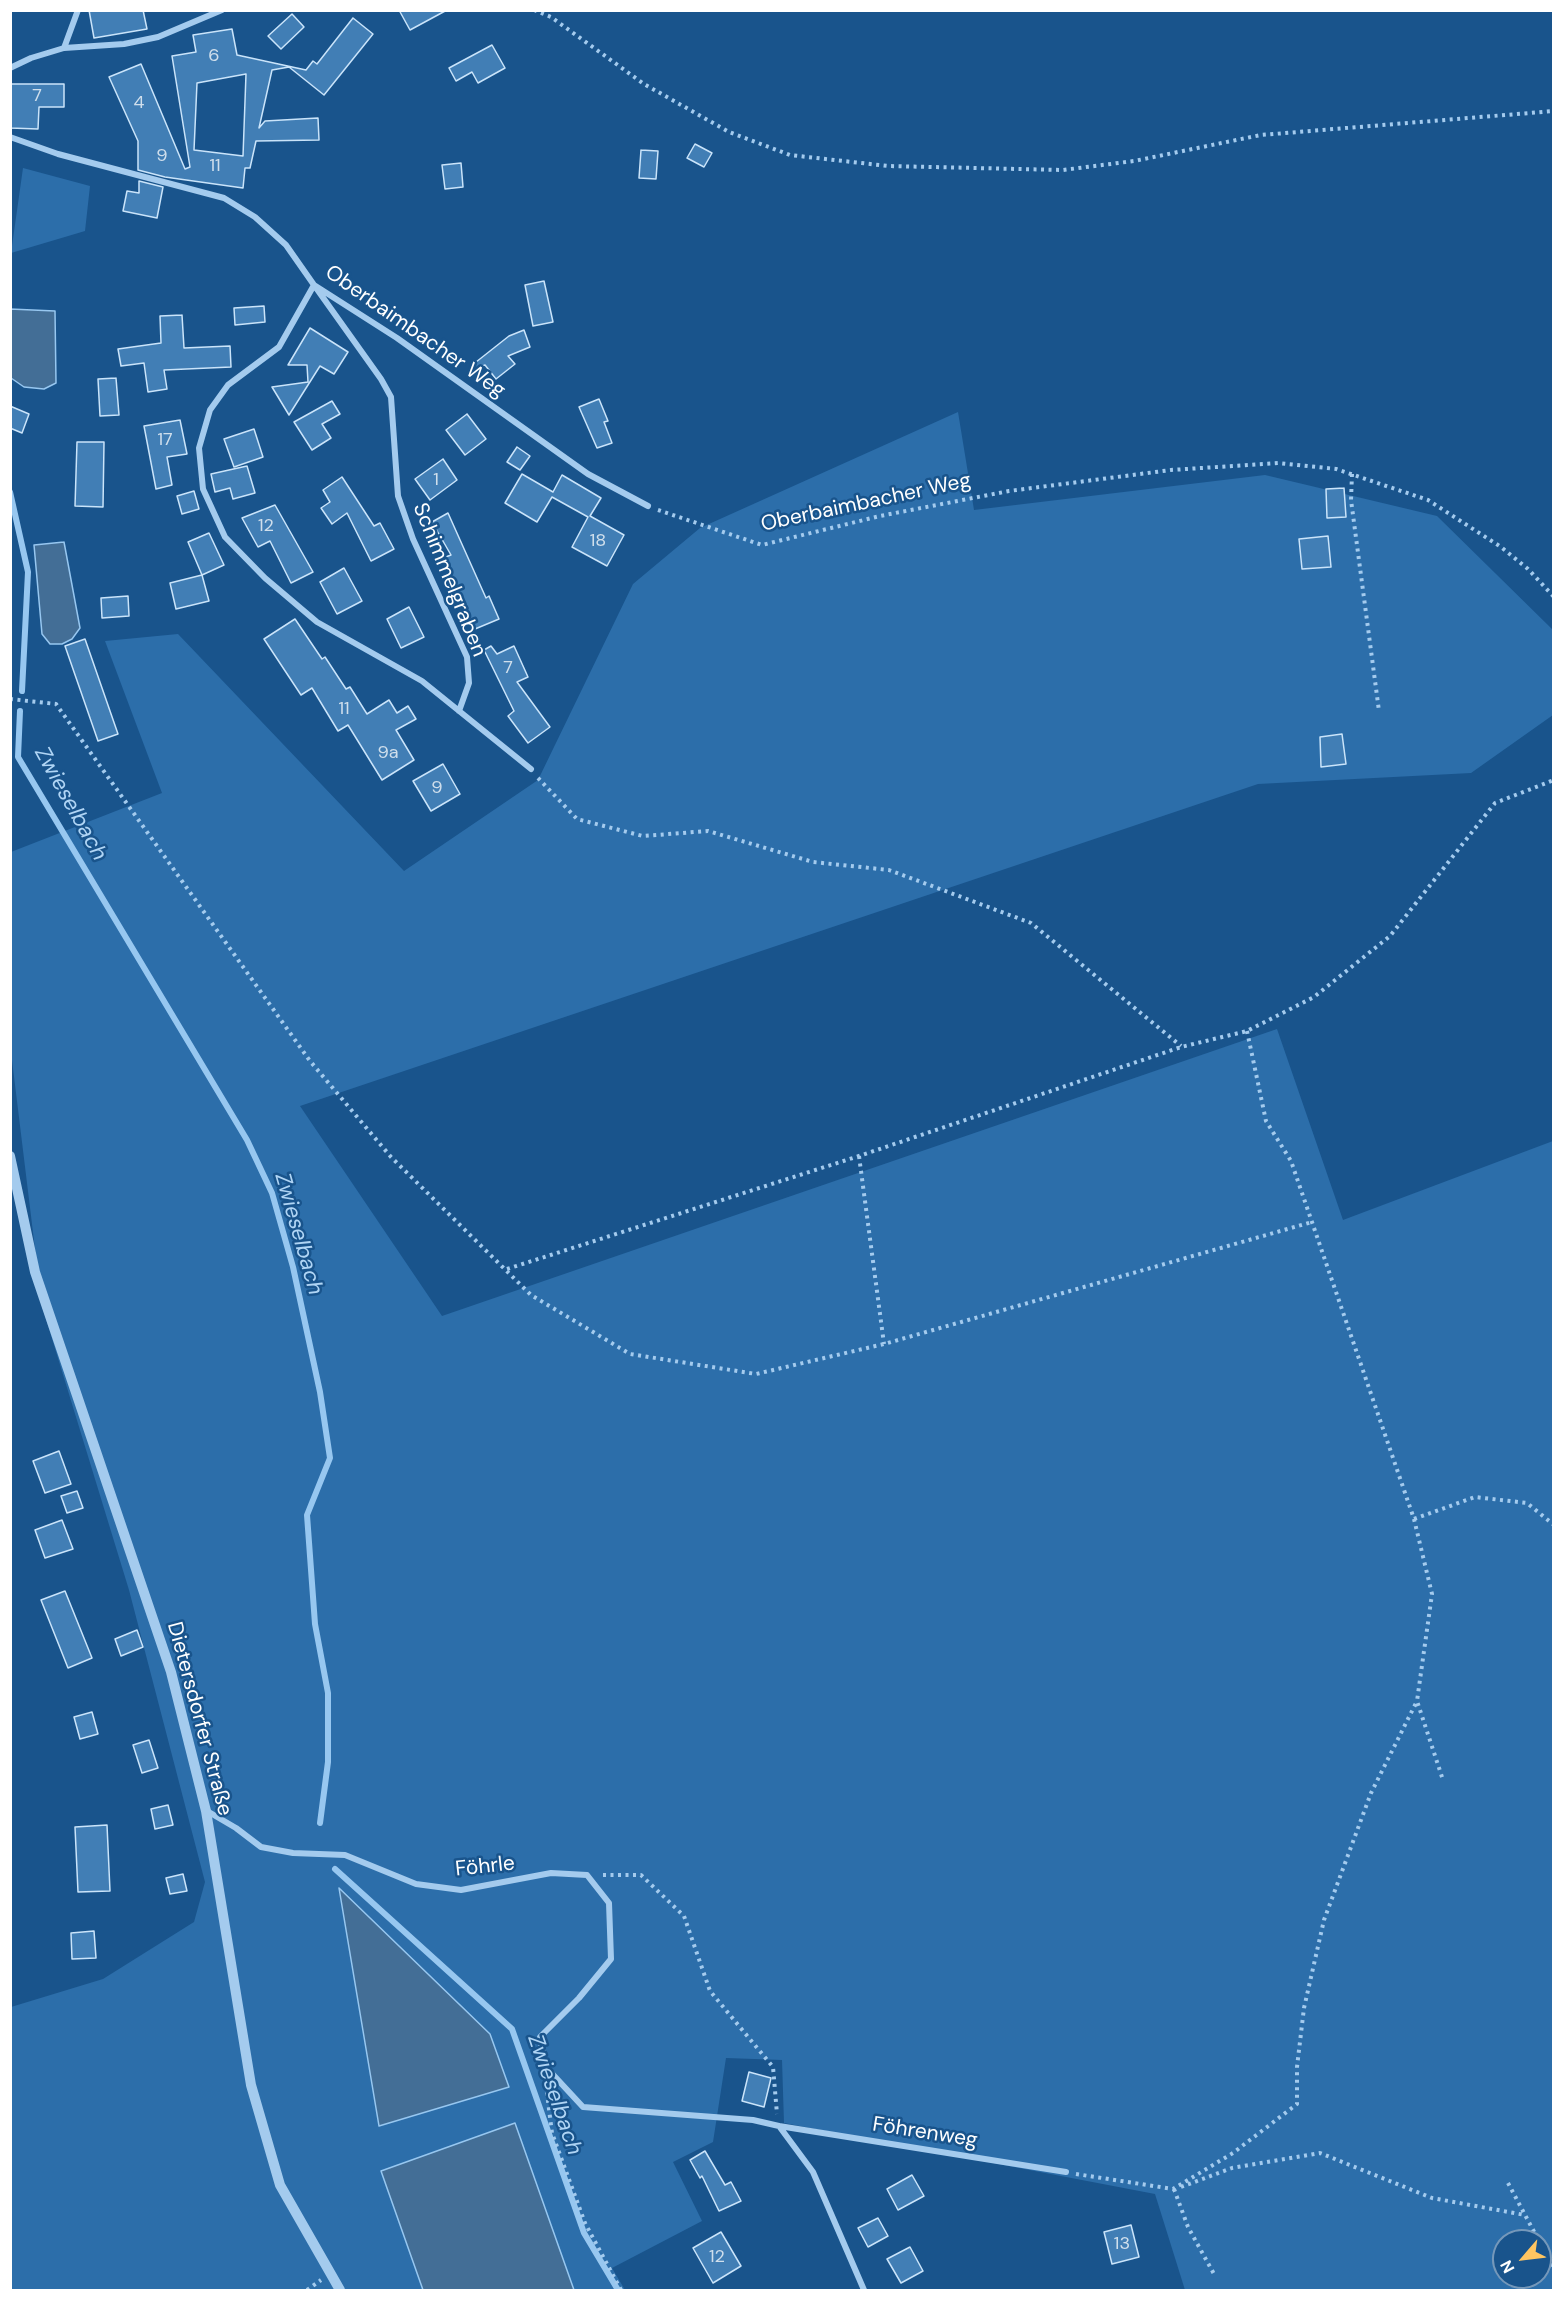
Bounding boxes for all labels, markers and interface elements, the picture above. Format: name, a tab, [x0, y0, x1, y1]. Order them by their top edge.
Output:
house number: 6	[208, 45, 220, 67]
house number: 7	[32, 85, 42, 107]
house number: 4	[134, 92, 144, 114]
house number: 9	[156, 145, 168, 167]
house number: 11	[209, 155, 221, 177]
street label: Oberbaimbacher Weg	[320, 260, 510, 404]
house number: 17	[157, 429, 173, 451]
street label: Oberbaimbacher Weg	[759, 468, 973, 538]
house number: 1	[433, 469, 439, 491]
street label: Schimmelgraben	[407, 500, 491, 660]
house number: 12	[258, 515, 274, 537]
house number: 18	[590, 530, 606, 552]
house number: 7	[503, 657, 513, 679]
house number: 11	[338, 698, 350, 720]
house number: 9a	[377, 742, 399, 764]
water label: Zwieselbach	[28, 743, 112, 865]
house number: 9	[431, 777, 443, 799]
water label: Zwieselbach	[268, 1170, 328, 1298]
street label: Dietersdorfer Straße	[161, 1619, 237, 1819]
street label: Föhrle	[454, 1851, 516, 1883]
water label: Zwieselbach	[521, 2031, 587, 2159]
street label: Föhrenweg	[871, 2112, 979, 2154]
north arrow	[1492, 2229, 1552, 2289]
house number: 13	[1114, 2233, 1130, 2255]
house number: 12	[709, 2246, 725, 2268]
text: N	[1495, 2257, 1519, 2277]

